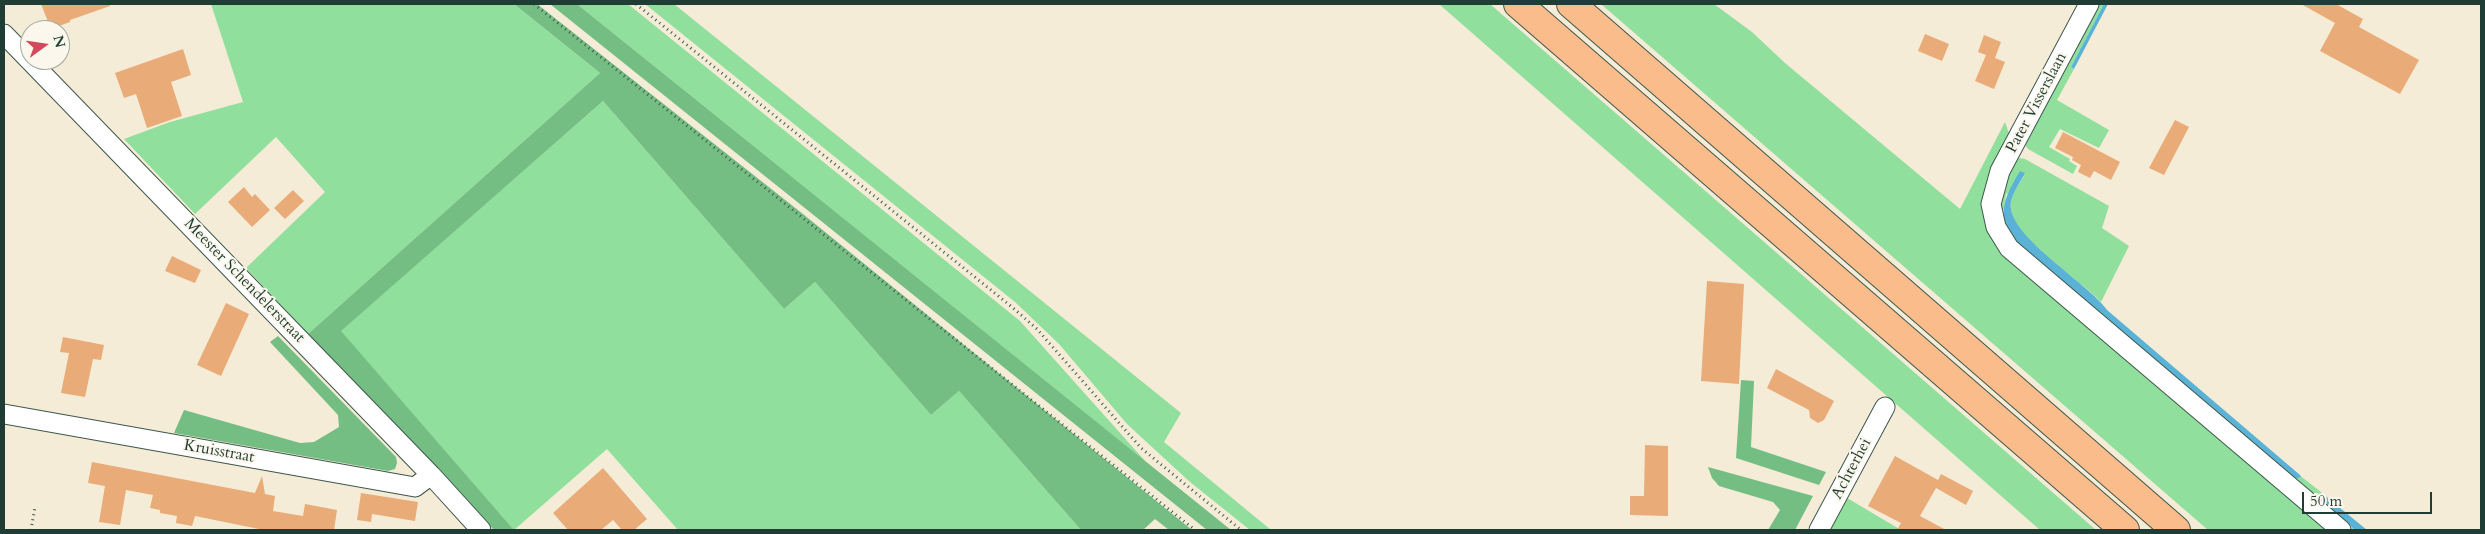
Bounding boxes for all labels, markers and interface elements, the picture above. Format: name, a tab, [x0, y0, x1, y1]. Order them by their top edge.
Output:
north arrow	[20, 20, 70, 70]
text: N	[48, 33, 70, 50]
street label: Pater Visserslaan	[2002, 49, 2072, 157]
street label: Meester Schendelerstraat	[179, 215, 309, 347]
street label: Achterhei	[1828, 435, 1876, 503]
street label: Kruisstraat	[182, 436, 256, 468]
scale bar	[2305, 482, 2435, 514]
text: 50 m	[2310, 491, 2342, 511]

